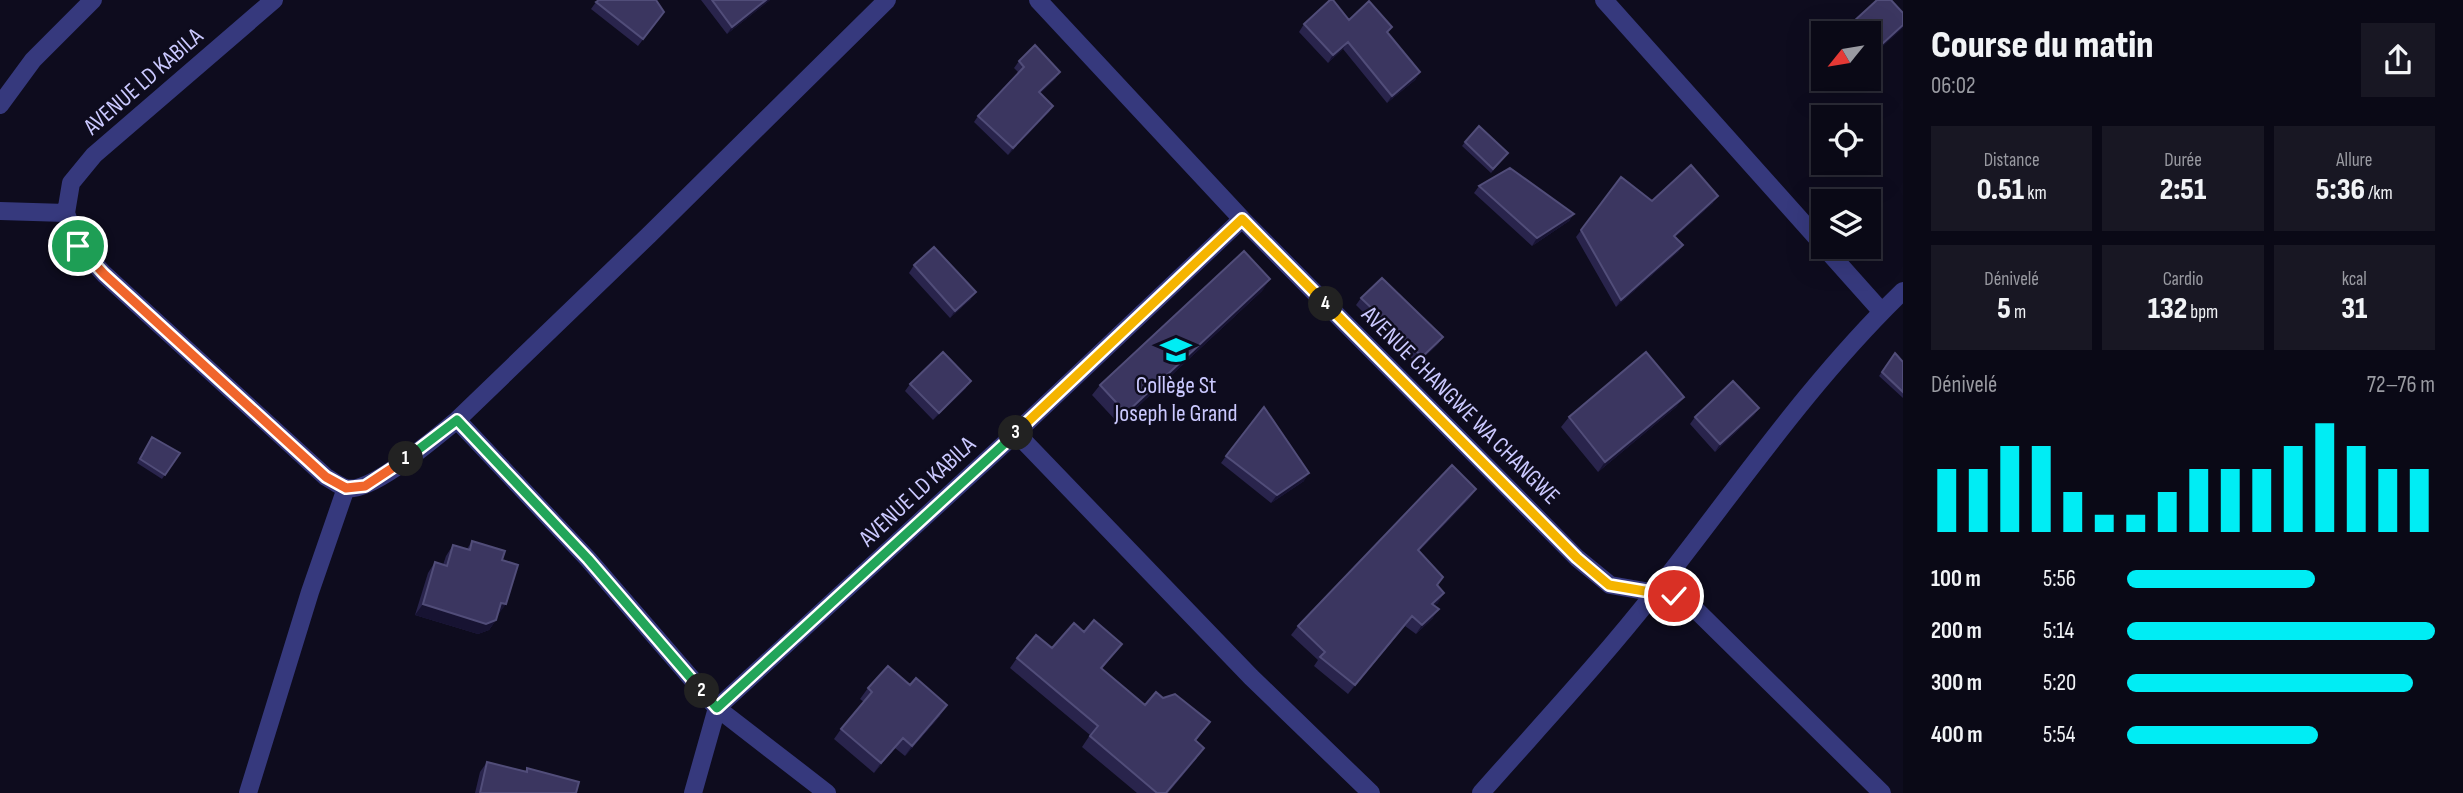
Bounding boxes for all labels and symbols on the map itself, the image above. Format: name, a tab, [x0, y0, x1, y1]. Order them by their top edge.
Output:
street label: AVENUE LD KABILA	[77, 21, 209, 142]
north arrow	[1811, 21, 1881, 91]
pin	[48, 216, 108, 276]
pin: 4	[1308, 286, 1344, 322]
street label: AVENUE CHANGWE WA CHANGWE	[1355, 299, 1566, 511]
school or university icon: Collège St Joseph le Grand	[1159, 333, 1193, 367]
place label: Collège St Joseph le Grand	[1113, 371, 1238, 428]
pin: 3	[998, 416, 1034, 450]
street label: AVENUE LD KABILA	[852, 430, 982, 553]
pin: 1	[388, 442, 424, 476]
pin	[1644, 566, 1704, 626]
pin: 2	[684, 674, 720, 708]

